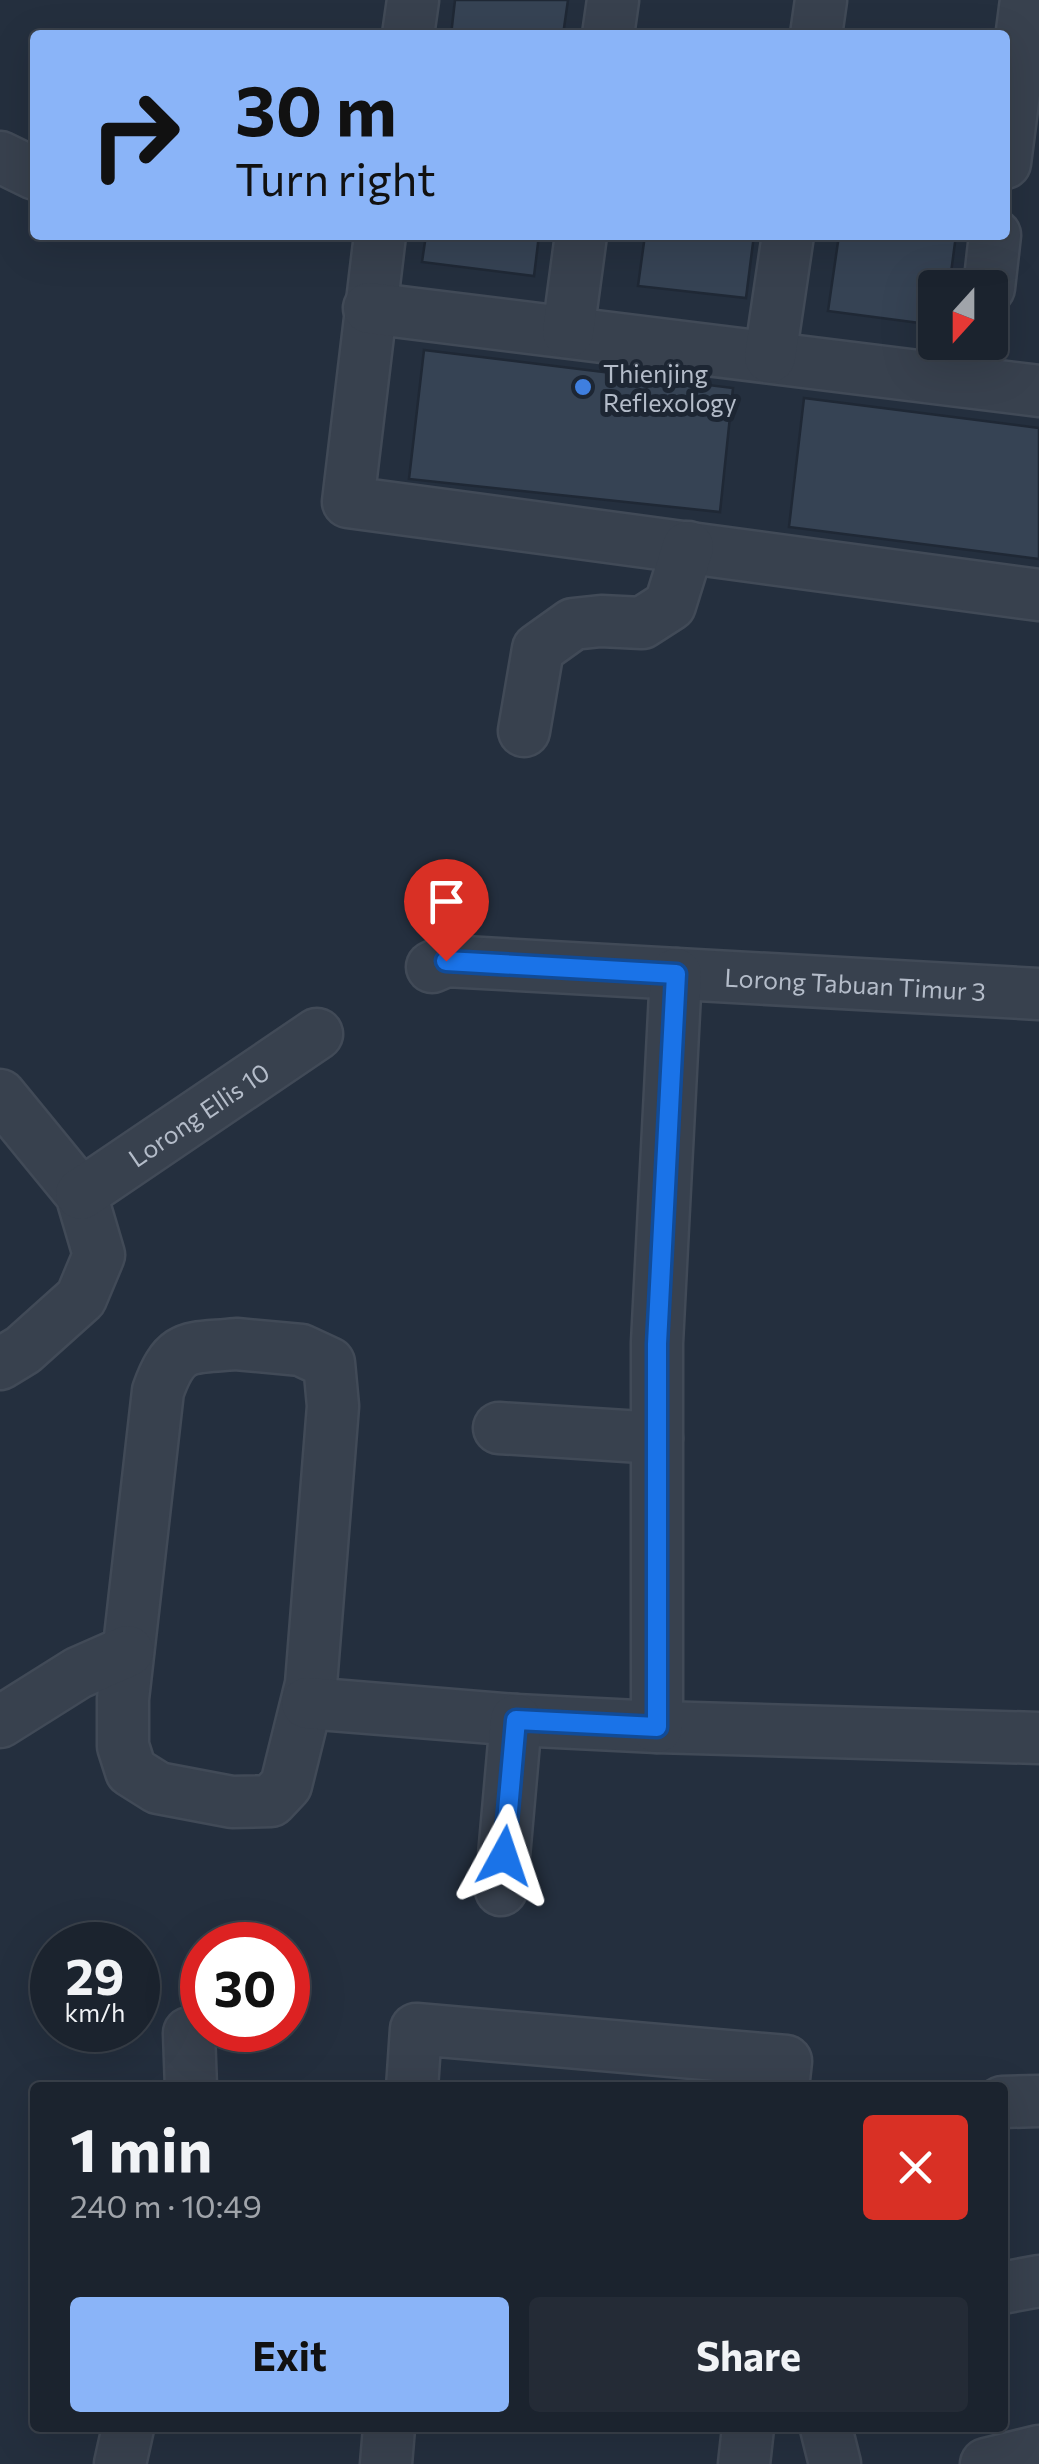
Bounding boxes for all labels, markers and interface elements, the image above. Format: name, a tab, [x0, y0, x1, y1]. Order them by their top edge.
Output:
text: 30 m	[235, 65, 397, 150]
icon: right	[70, 70, 200, 200]
text: Turn right	[235, 150, 436, 205]
north arrow	[918, 270, 1008, 360]
map controls	[918, 270, 1008, 360]
place label: Thienjing Reflexology	[603, 358, 737, 417]
marker: Thienjing Reflexology	[572, 376, 594, 398]
pin	[404, 859, 489, 962]
icon: arrive	[419, 874, 474, 929]
street label: Lorong Tabuan Timur 3	[724, 962, 987, 1006]
street label: Lorong Ellis 10	[122, 1056, 275, 1173]
position arrow	[452, 1804, 556, 1908]
speed limit sign: 30	[180, 1922, 310, 2052]
text: 29	[65, 1944, 124, 2005]
text: km/h	[65, 1997, 125, 2027]
text: 1 min	[70, 2111, 212, 2184]
button: close	[863, 2115, 968, 2220]
text: 240 m · 10:49	[70, 2185, 262, 2225]
button: Exit	[70, 2297, 509, 2412]
button: Share	[529, 2297, 968, 2412]

